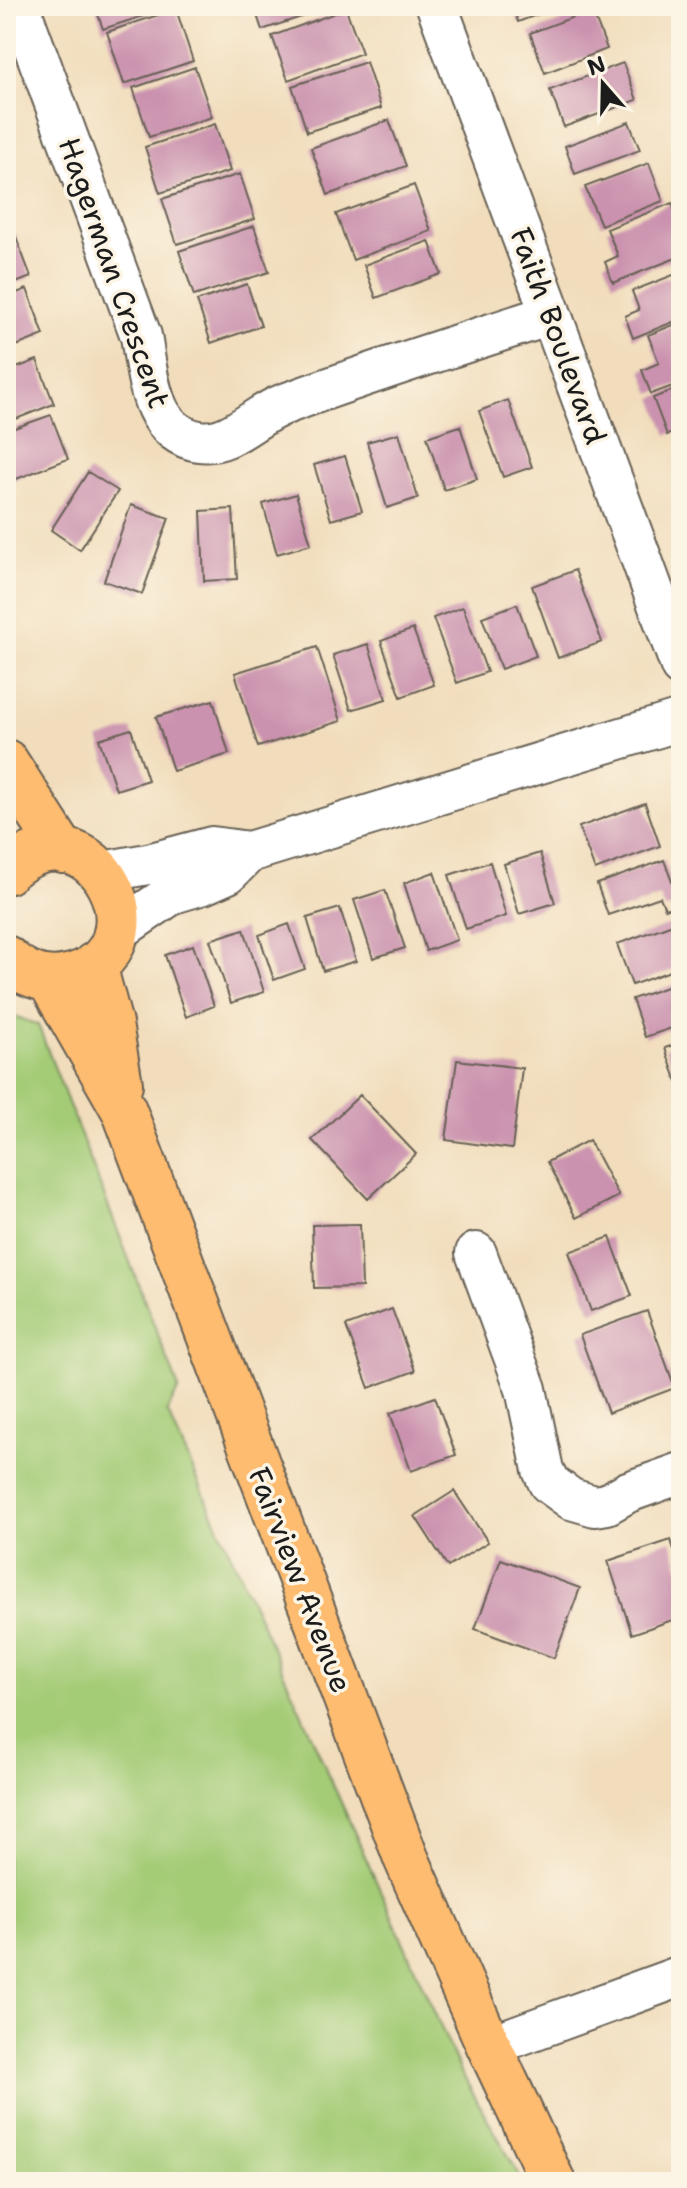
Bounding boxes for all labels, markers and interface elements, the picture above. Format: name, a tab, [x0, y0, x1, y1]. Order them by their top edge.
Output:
north arrow	[563, 44, 643, 124]
text: N	[583, 49, 609, 82]
street label: Hagerman Crescent	[49, 132, 180, 414]
street label: Faith Boulevard	[500, 222, 617, 450]
street label: Fairview Avenue	[239, 1461, 362, 1698]

